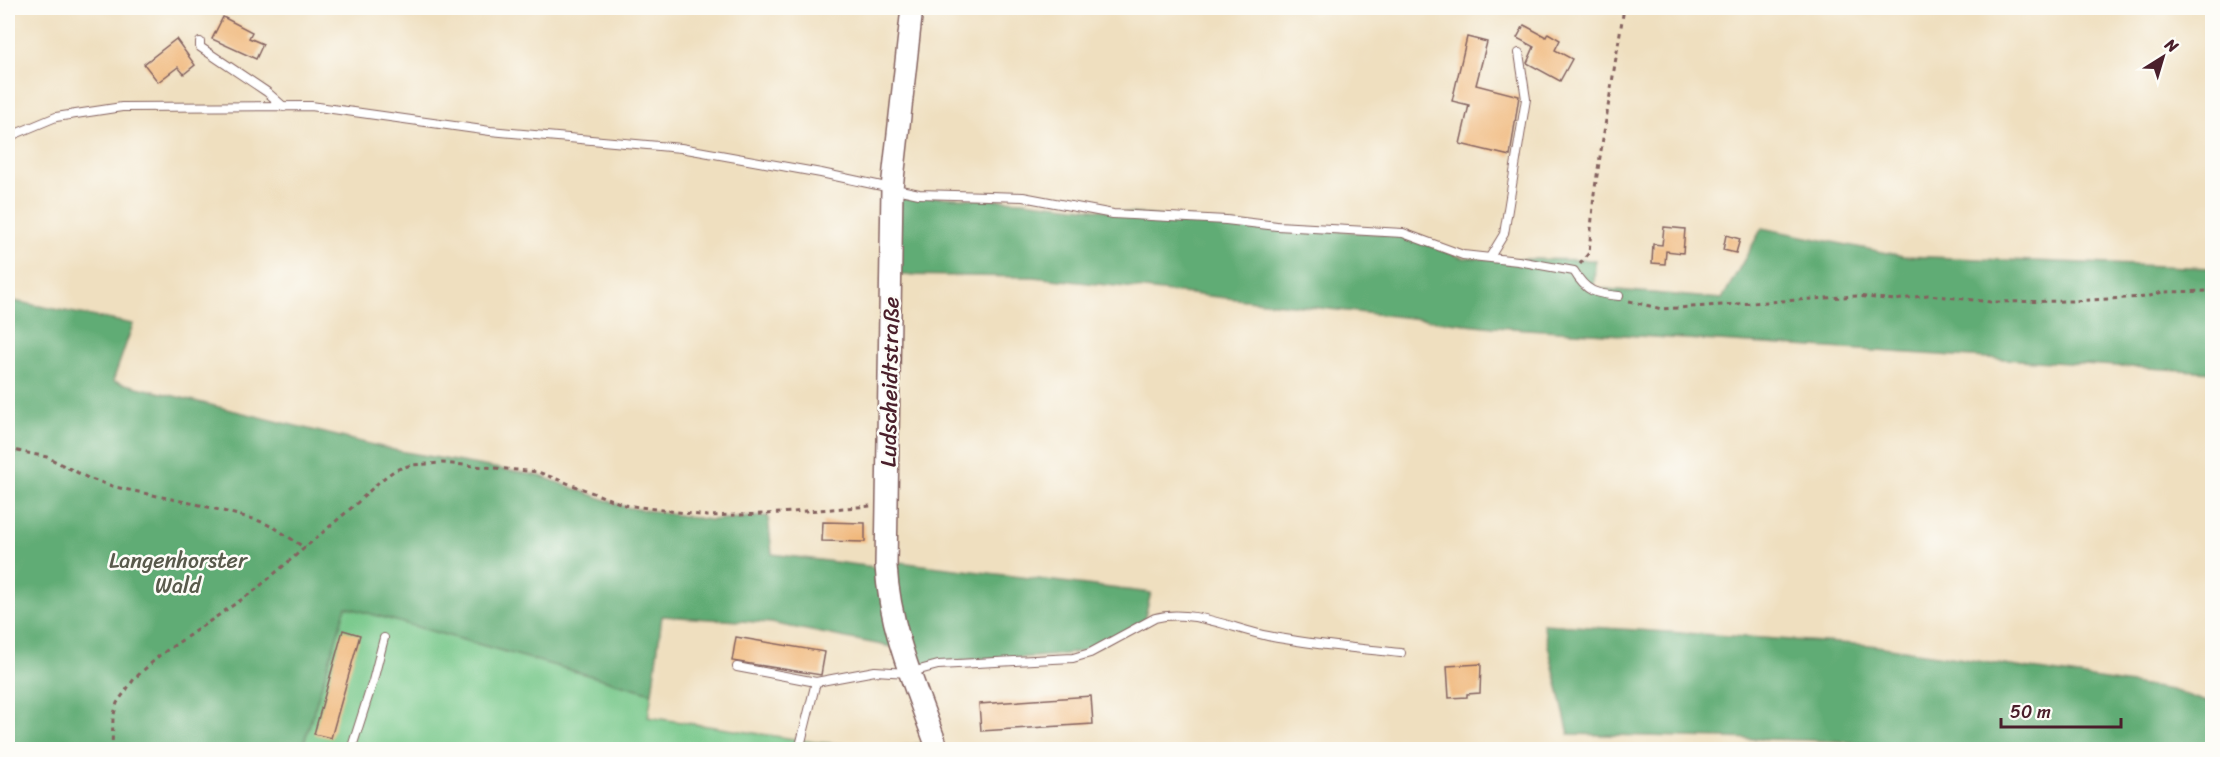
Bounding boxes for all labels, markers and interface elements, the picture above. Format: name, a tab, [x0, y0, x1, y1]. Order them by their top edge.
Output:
north arrow	[2133, 27, 2193, 87]
text: N	[2158, 30, 2186, 61]
street label: Ludscheidtstraße	[869, 297, 910, 467]
park label: Langenhorster Wald	[109, 541, 249, 605]
scale bar	[2001, 691, 2121, 729]
text: 50 m	[2010, 696, 2051, 728]

